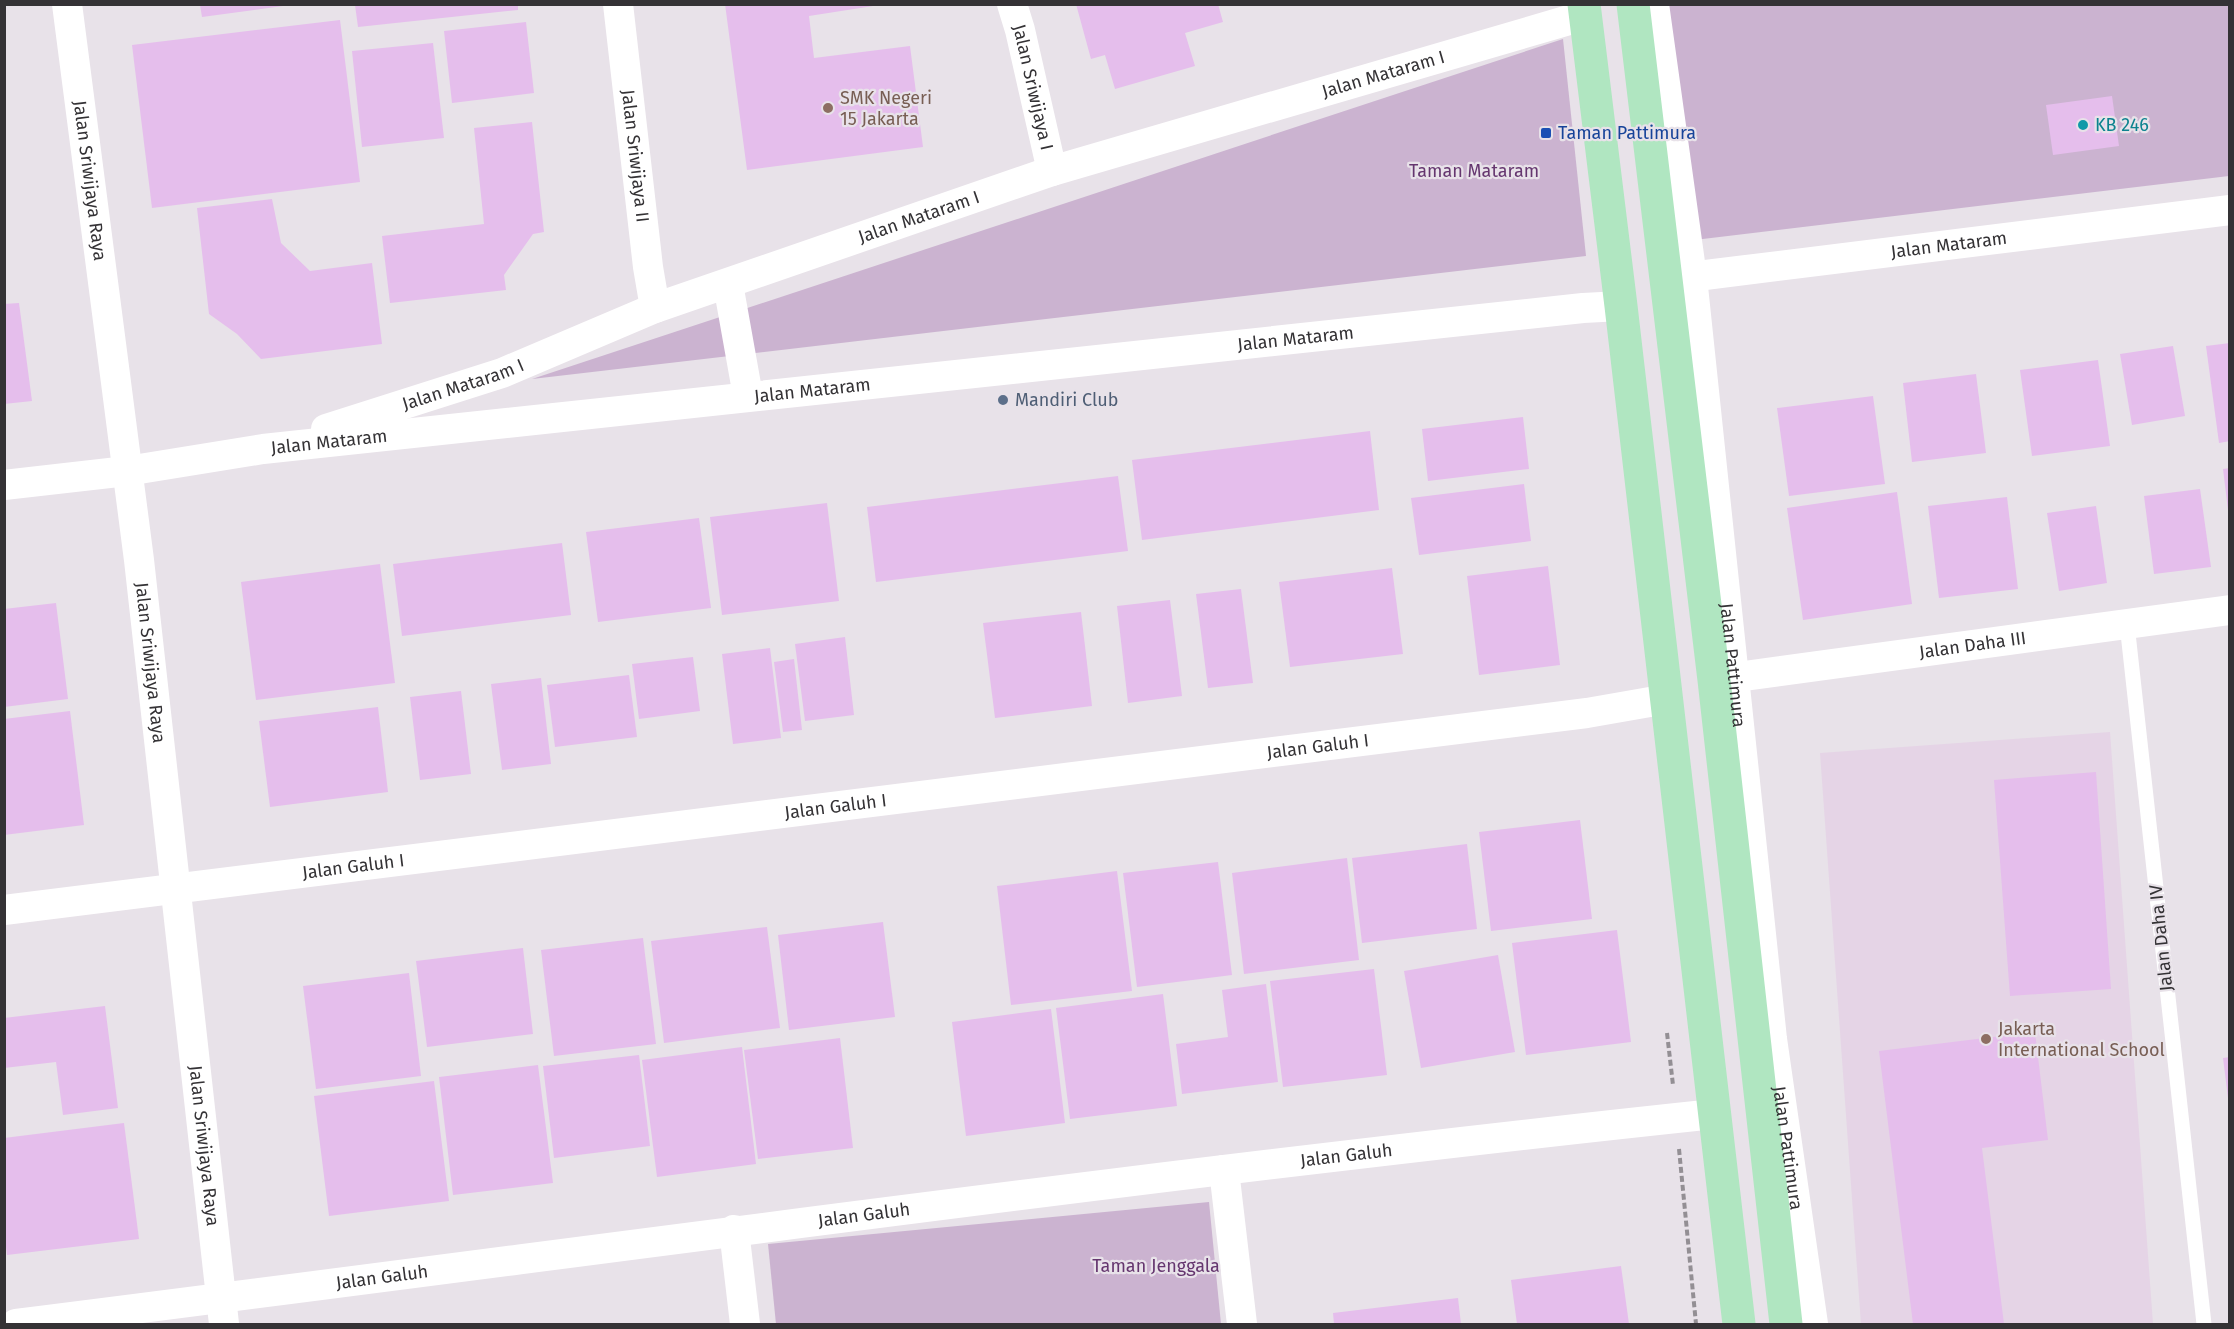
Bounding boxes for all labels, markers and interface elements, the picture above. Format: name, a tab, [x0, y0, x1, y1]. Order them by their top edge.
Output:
street label: Jalan Sriwijaya I	[1008, 22, 1058, 152]
street label: Jalan Mataram I	[1319, 46, 1447, 103]
place label: SMK Negeri 15 Jakarta	[840, 87, 932, 130]
street label: Jalan Sriwijaya II	[617, 88, 654, 224]
street label: Jalan Sriwijaya Raya	[69, 99, 111, 262]
marker: SMK Negeri 15 Jakarta	[821, 101, 835, 115]
place label: KB 246	[2095, 114, 2149, 136]
marker: KB 246	[2076, 118, 2090, 132]
place label: Taman Pattimura	[1558, 122, 1696, 144]
marker: Taman Pattimura	[1539, 126, 1553, 140]
park label: Taman Mataram	[1409, 160, 1539, 182]
street label: Jalan Mataram I	[855, 186, 982, 248]
street label: Jalan Mataram	[1889, 227, 2008, 263]
street label: Jalan Mataram	[1236, 322, 1355, 356]
street label: Jalan Mataram I	[399, 354, 527, 415]
street label: Jalan Mataram	[753, 373, 872, 407]
place label: Mandiri Club	[1015, 389, 1118, 411]
marker: Mandiri Club	[996, 393, 1010, 407]
street label: Jalan Mataram	[270, 425, 388, 459]
street label: Jalan Sriwijaya Raya	[131, 581, 170, 744]
street label: Jalan Pattimura	[1715, 602, 1750, 728]
street label: Jalan Daha III	[1918, 627, 2027, 663]
street label: Jalan Galuh I	[1265, 729, 1370, 764]
street label: Jalan Galuh I	[783, 789, 888, 824]
street label: Jalan Galuh I	[301, 849, 406, 884]
street label: Jalan Daha IV	[2144, 884, 2178, 992]
place label: Jakarta International School	[1998, 1018, 2165, 1061]
marker: Jakarta International School	[1979, 1032, 1993, 1046]
street label: Jalan Sriwijaya Raya	[184, 1064, 224, 1227]
street label: Jalan Pattimura	[1768, 1085, 1807, 1211]
street label: Jalan Galuh	[1299, 1139, 1394, 1172]
street label: Jalan Galuh	[817, 1198, 911, 1232]
park label: Taman Jenggala	[1092, 1255, 1220, 1277]
street label: Jalan Galuh	[335, 1260, 429, 1294]

